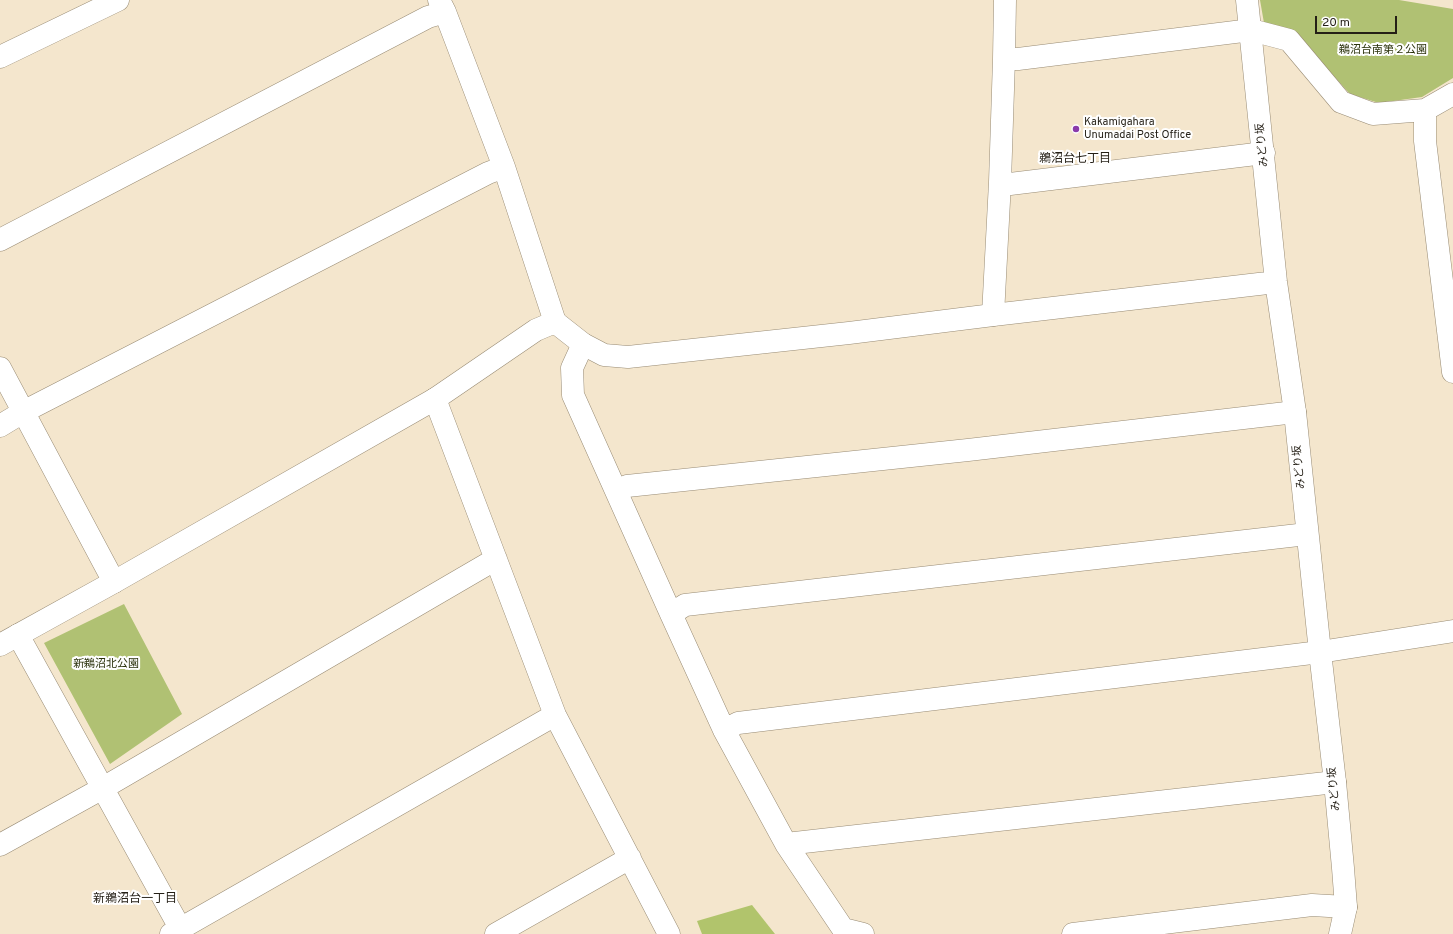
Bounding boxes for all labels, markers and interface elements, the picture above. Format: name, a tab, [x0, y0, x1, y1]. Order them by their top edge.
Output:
scale bar	[1317, 8, 1399, 34]
text: 20 m	[1322, 15, 1350, 31]
park label: 鵜沼台南第２公園	[1339, 44, 1427, 58]
place label: Kakamigahara Unumadai Post Office	[1084, 116, 1191, 142]
street label: みどり坂	[1254, 122, 1272, 168]
marker: Kakamigahara Unumadai Post Office	[1071, 124, 1081, 134]
district label: 鵜沼台七丁目	[1039, 153, 1111, 167]
street label: みどり坂	[1291, 444, 1309, 490]
park label: 新鵜沼北公園	[73, 658, 139, 672]
street label: みどり坂	[1326, 766, 1344, 812]
district label: 新鵜沼台一丁目	[93, 893, 177, 907]

